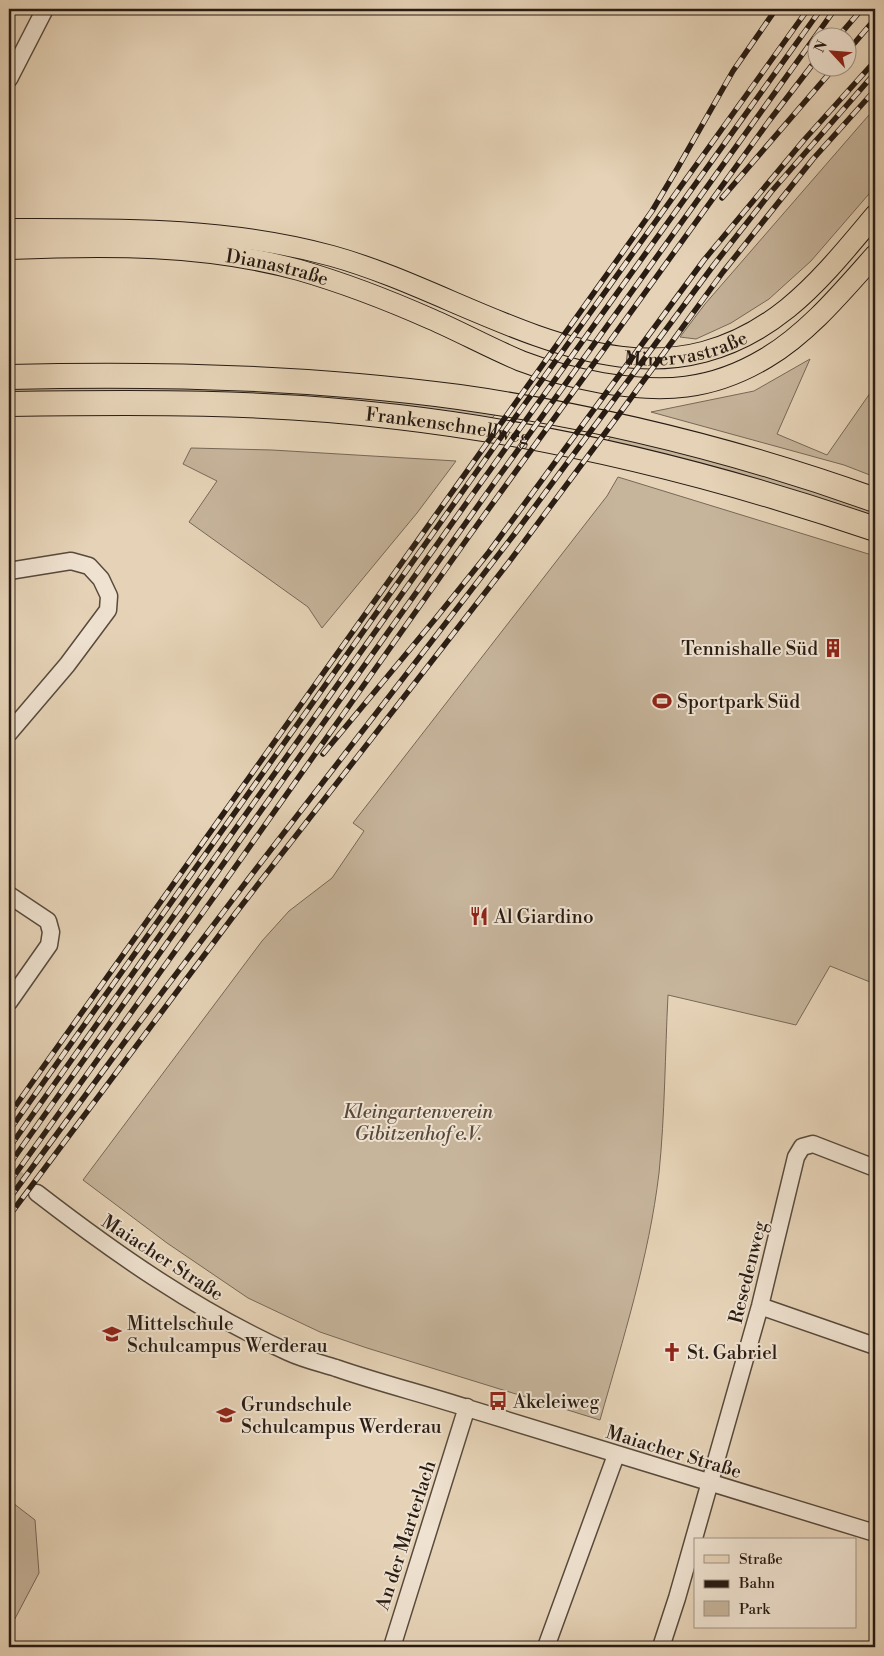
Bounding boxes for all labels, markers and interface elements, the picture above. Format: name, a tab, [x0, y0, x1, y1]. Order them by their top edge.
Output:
north arrow	[806, 28, 856, 78]
text: N	[811, 38, 832, 56]
street label: Dianastraße	[224, 244, 332, 291]
street label: Minervastraße	[623, 326, 752, 372]
street label: Frankenschnellweg	[364, 402, 532, 450]
place label: Tennishalle Süd	[681, 637, 818, 661]
building icon: Tennishalle Süd	[822, 637, 844, 659]
sports icon: Sportpark Süd	[651, 690, 673, 712]
place label: Sportpark Süd	[677, 690, 800, 714]
restaurant icon: Al Giardino	[468, 905, 490, 927]
place label: Al Giardino	[493, 905, 594, 929]
park label: Kleingartenverein Gibitzenhof e.V.	[343, 1100, 494, 1146]
street label: Maiacher Straße	[97, 1210, 228, 1306]
street label: Resedenweg	[724, 1218, 772, 1326]
place label: Mittelschule Schulcampus Werderau	[127, 1312, 328, 1358]
school or university icon: Mittelschule Schulcampus Werderau	[101, 1323, 123, 1345]
church icon: St. Gabriel	[661, 1341, 683, 1363]
place label: St. Gabriel	[687, 1341, 778, 1365]
bus stop icon: Akeleiweg	[487, 1390, 509, 1412]
place label: Akeleiweg	[512, 1390, 599, 1414]
place label: Grundschule Schulcampus Werderau	[241, 1393, 442, 1439]
school or university icon: Grundschule Schulcampus Werderau	[215, 1404, 237, 1426]
street label: Maiacher Straße	[603, 1420, 744, 1484]
street label: An der Marterlach	[370, 1457, 441, 1614]
legend	[694, 1538, 856, 1628]
text: Straße	[739, 1550, 783, 1569]
text: Bahn	[738, 1574, 775, 1593]
text: Park	[739, 1600, 771, 1619]

